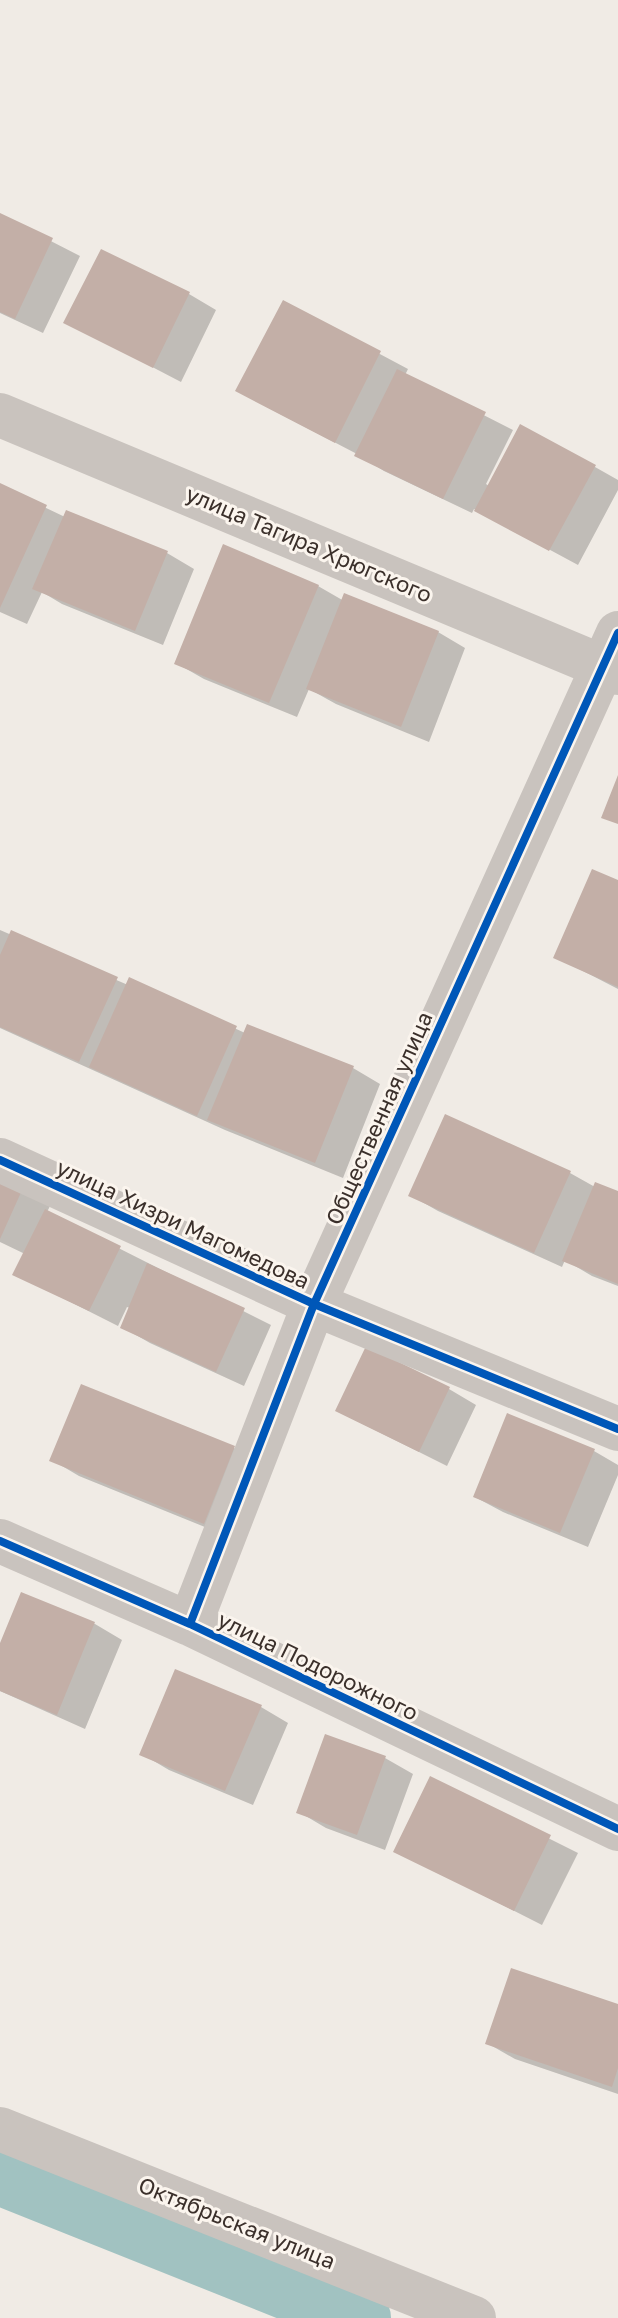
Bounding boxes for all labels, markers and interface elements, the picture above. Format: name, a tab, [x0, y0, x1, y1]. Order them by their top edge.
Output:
street label: улица Тагира Хрюгского	[182, 479, 436, 608]
street label: Общественная улица	[319, 1007, 438, 1229]
street label: улица Хизри Магомедова	[52, 1153, 314, 1294]
street label: улица Подорожного	[214, 1605, 423, 1726]
street label: Октябрьская улица	[135, 2171, 339, 2274]

